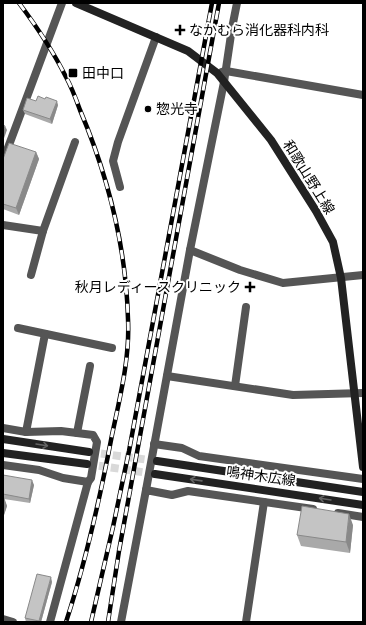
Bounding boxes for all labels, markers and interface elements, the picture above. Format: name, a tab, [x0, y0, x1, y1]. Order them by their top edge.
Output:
place label: なかむら消化器科内科	[189, 22, 329, 38]
marker: なかむら消化器科内科	[174, 24, 186, 36]
place label: 田中口	[82, 65, 124, 81]
marker: 田中口	[67, 67, 79, 79]
place label: 惣光寺	[156, 101, 198, 117]
marker: 惣光寺	[143, 104, 153, 114]
street label: 和歌山野上線	[280, 137, 338, 217]
place label: 秋月レディースクリニック	[75, 279, 241, 295]
marker: 秋月レディースクリニック	[244, 281, 256, 293]
one-way arrow	[35, 441, 48, 449]
street label: 鳴神木広線	[225, 463, 297, 489]
one-way arrow	[190, 476, 203, 484]
one-way arrow	[318, 495, 331, 503]

